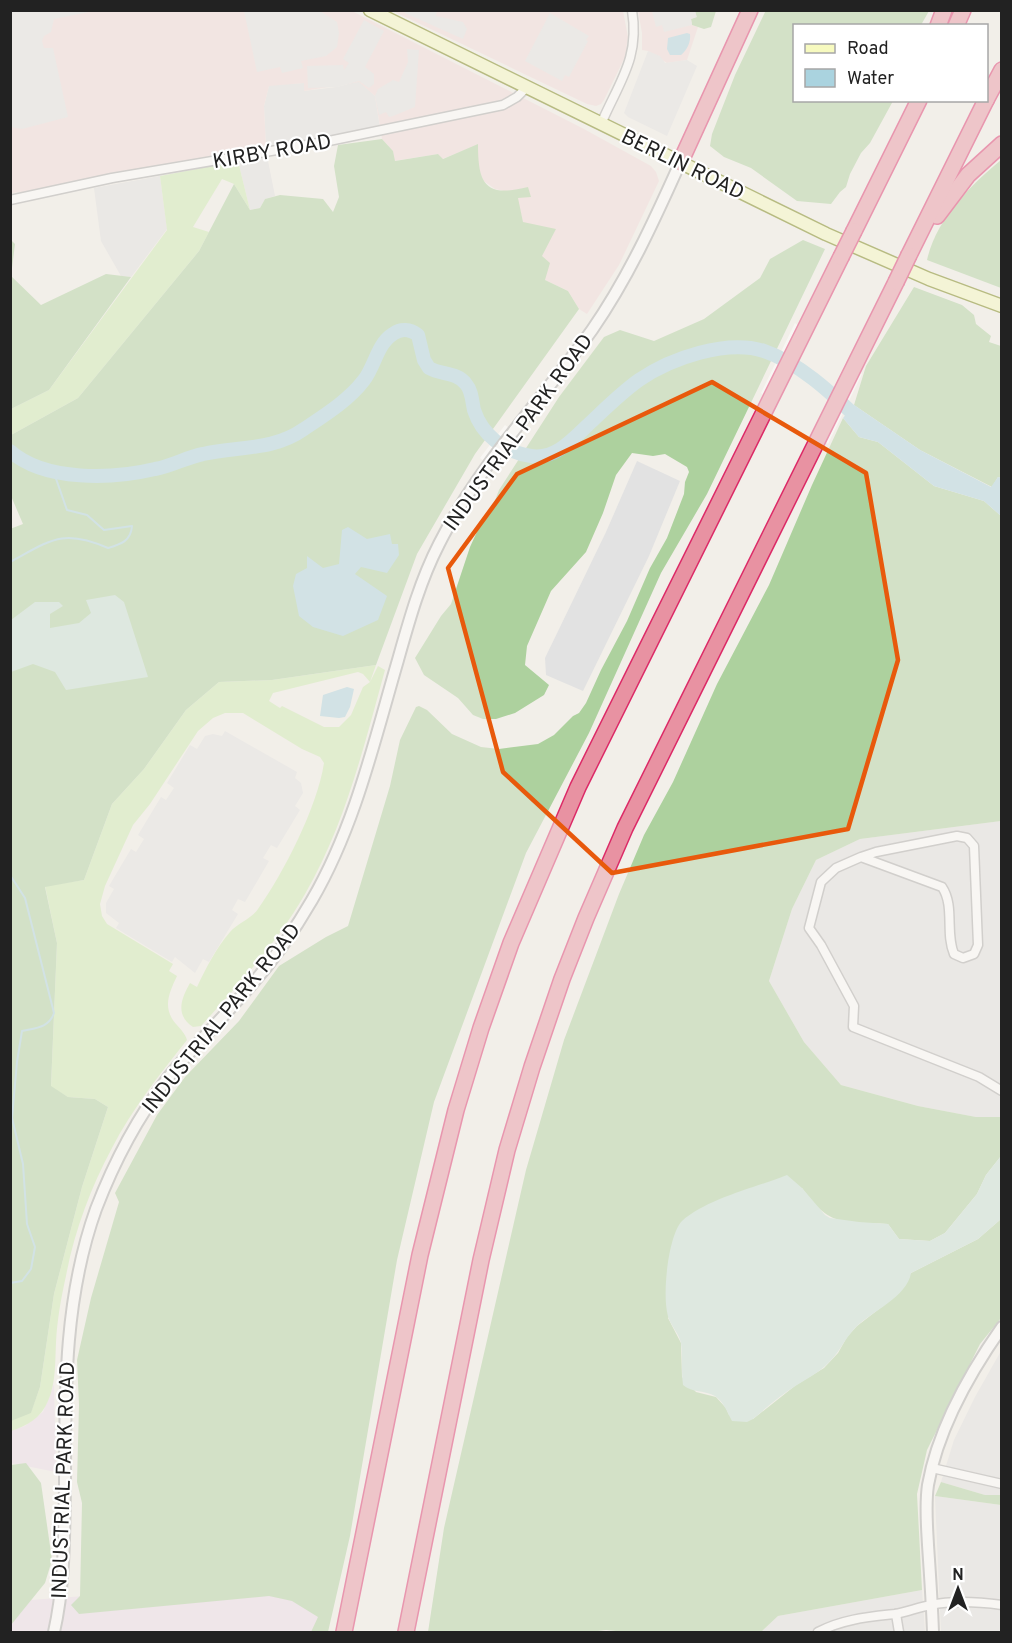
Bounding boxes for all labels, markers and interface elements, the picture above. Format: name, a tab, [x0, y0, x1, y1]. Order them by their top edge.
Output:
legend	[793, 24, 988, 102]
text: Road	[847, 38, 889, 61]
text: Water	[847, 68, 894, 91]
street label: BERLIN ROAD	[616, 124, 748, 207]
street label: KIRBY ROAD	[211, 129, 334, 176]
street label: INDUSTRIAL PARK ROAD	[438, 329, 600, 537]
street label: INDUSTRIAL PARK ROAD	[137, 918, 307, 1120]
street label: INDUSTRIAL PARK ROAD	[47, 1361, 82, 1599]
north arrow	[928, 1559, 988, 1619]
text: N	[952, 1566, 964, 1586]

